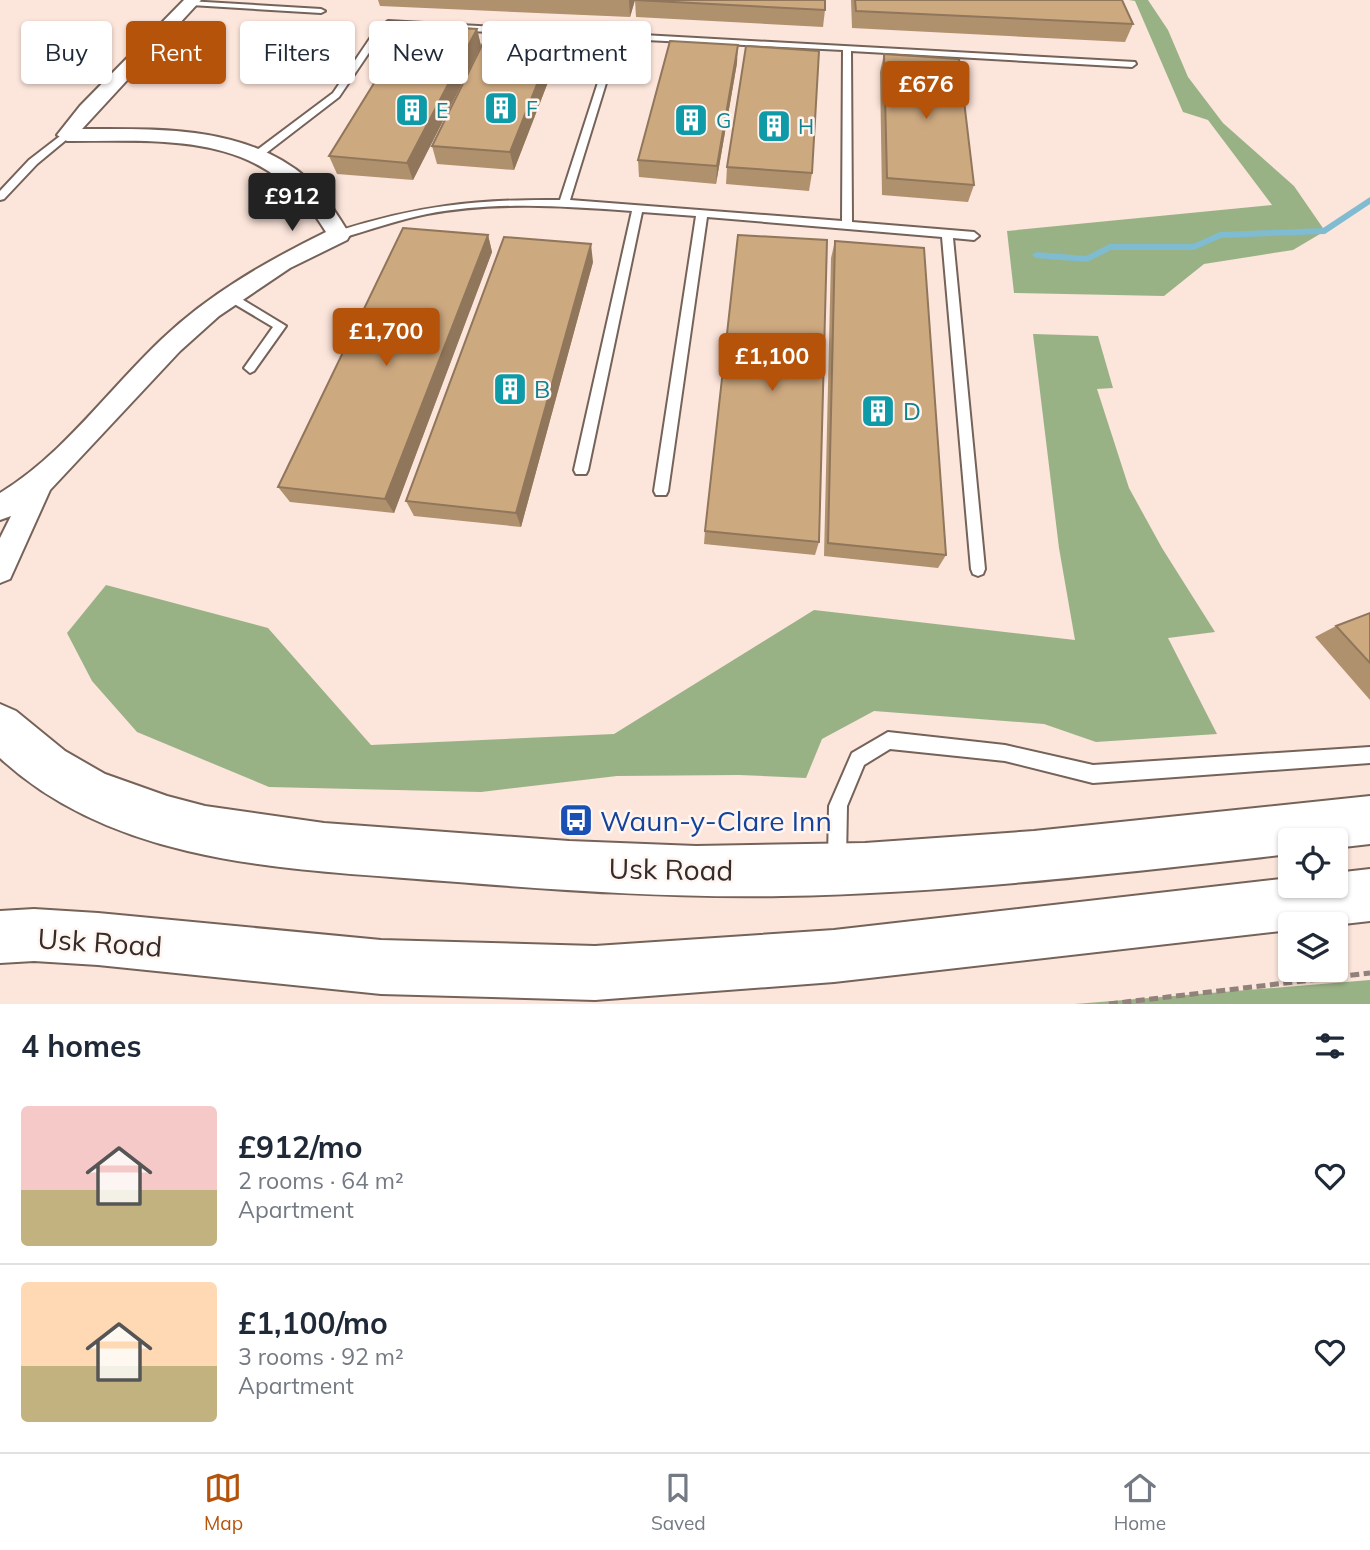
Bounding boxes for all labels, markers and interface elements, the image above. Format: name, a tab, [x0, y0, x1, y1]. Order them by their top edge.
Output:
chip: Buy	[21, 21, 112, 84]
chip: Rent	[126, 21, 226, 84]
chip: Filters	[240, 21, 355, 84]
chip: New	[369, 21, 468, 84]
chip: Apartment	[482, 21, 651, 84]
pin: £676	[885, 61, 967, 121]
text: £676	[898, 69, 954, 98]
building icon: F	[482, 89, 520, 127]
building icon: E	[393, 91, 431, 129]
place label: F	[526, 95, 538, 121]
place label: E	[436, 97, 448, 123]
building icon: G	[672, 101, 710, 139]
place label: G	[716, 107, 731, 133]
building icon: H	[755, 107, 793, 145]
place label: H	[798, 113, 814, 139]
pin: £912	[251, 174, 333, 233]
text: £912	[264, 181, 320, 210]
pin: £1,700	[329, 308, 443, 368]
text: £1,700	[349, 316, 423, 345]
pin: £1,100	[715, 334, 829, 393]
text: £1,100	[735, 341, 809, 370]
building icon: B	[491, 370, 529, 408]
place label: B	[534, 374, 550, 404]
building icon: D	[859, 392, 897, 430]
place label: D	[903, 396, 921, 426]
bus stop icon: Waun-y-Clare Inn	[557, 801, 595, 839]
place label: Waun-y-Clare Inn	[600, 803, 832, 838]
map controls	[1278, 828, 1348, 982]
button: locate	[1278, 828, 1348, 898]
street label: Usk Road	[608, 850, 734, 888]
button: layers	[1278, 912, 1348, 982]
street label: Usk Road	[37, 920, 163, 964]
text: 4 homes	[21, 1027, 142, 1065]
icon: filters	[1311, 1027, 1349, 1065]
text: £912/mo	[238, 1128, 362, 1166]
icon: home	[77, 1134, 161, 1218]
icon: heart	[1311, 1157, 1349, 1195]
text: 2 rooms · 64 m²	[238, 1166, 404, 1195]
text: Apartment	[238, 1195, 354, 1224]
text: £1,100/mo	[238, 1304, 388, 1342]
icon: home	[77, 1310, 161, 1394]
icon: heart	[1311, 1333, 1349, 1371]
text: 3 rooms · 92 m²	[238, 1342, 404, 1371]
text: Apartment	[238, 1371, 354, 1400]
tab: Map	[204, 1469, 243, 1535]
tab: Saved	[651, 1469, 706, 1535]
tab: Home	[1114, 1469, 1166, 1535]

